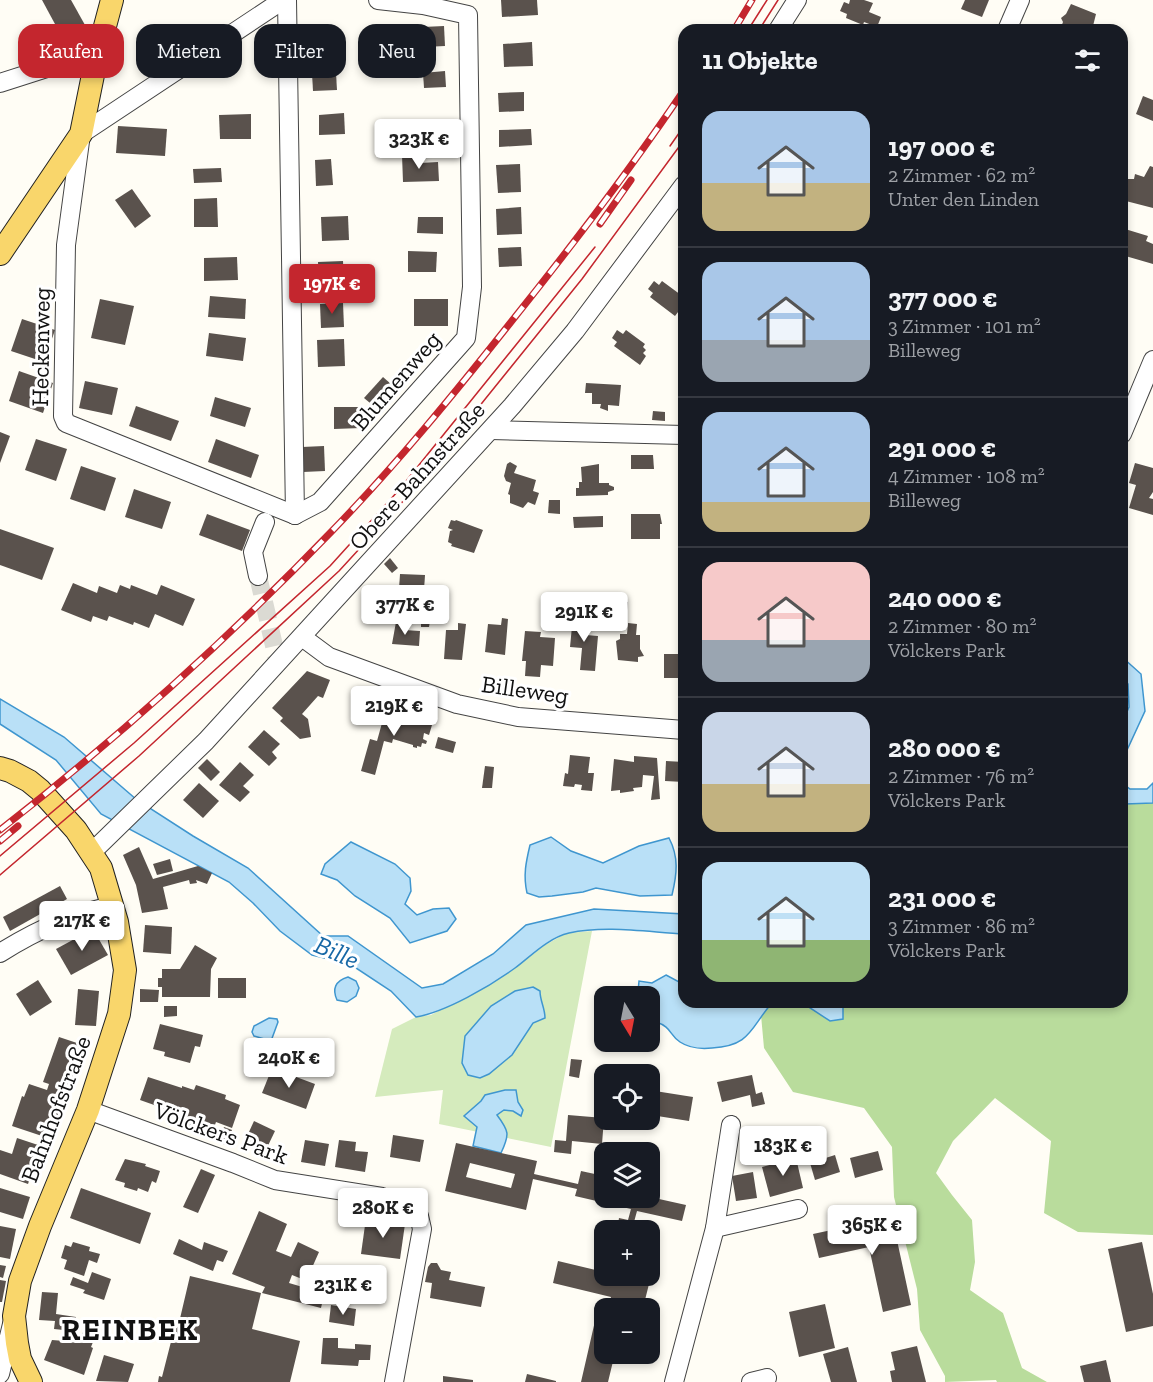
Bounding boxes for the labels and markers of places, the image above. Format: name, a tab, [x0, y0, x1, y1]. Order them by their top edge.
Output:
pin: 323K €	[370, 119, 468, 170]
pin: 197K €	[283, 264, 381, 315]
pin: 377K €	[356, 585, 454, 636]
pin: 291K €	[535, 592, 633, 643]
pin: 219K €	[345, 686, 443, 737]
pin: 217K €	[33, 901, 131, 952]
pin: 240K €	[240, 1038, 338, 1089]
pin: 183K €	[734, 1126, 832, 1177]
pin: 280K €	[334, 1188, 432, 1239]
pin: 365K €	[823, 1205, 921, 1256]
pin: 231K €	[294, 1265, 392, 1316]

